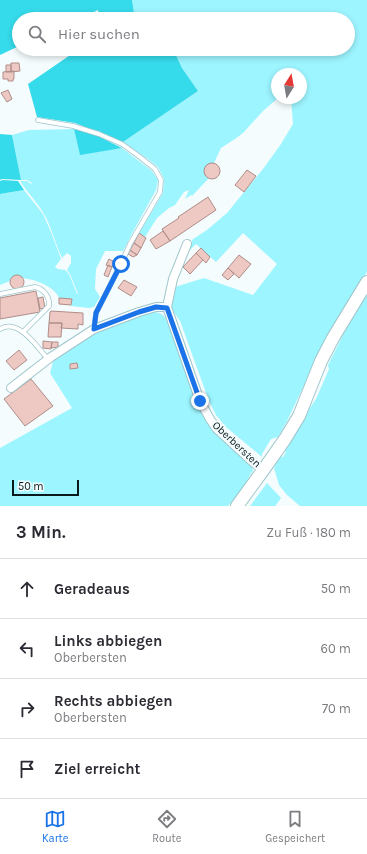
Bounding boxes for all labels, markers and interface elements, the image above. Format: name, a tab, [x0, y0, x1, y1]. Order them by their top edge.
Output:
search box	[12, 12, 355, 56]
icon: search	[26, 23, 48, 45]
text: Hier suchen	[58, 25, 140, 43]
north arrow	[271, 68, 307, 104]
route start	[112, 255, 130, 273]
route end	[191, 392, 209, 410]
street label: Oberbersten	[210, 419, 264, 470]
scale bar	[12, 478, 79, 497]
text: 50 m	[18, 480, 44, 493]
text: 3 Min.	[16, 522, 66, 542]
text: Zu Fuß · 180 m	[266, 525, 351, 540]
icon: ahead	[16, 578, 38, 600]
text: Geradeaus	[54, 580, 130, 598]
text: 50 m	[321, 581, 351, 596]
text: Links abbiegen	[54, 632, 162, 650]
icon: left	[16, 638, 38, 660]
text: 60 m	[321, 641, 351, 656]
text: Oberbersten	[54, 650, 127, 665]
text: Rechts abbiegen	[54, 692, 173, 710]
icon: right	[16, 698, 38, 720]
text: 70 m	[322, 701, 351, 716]
text: Oberbersten	[54, 710, 127, 725]
icon: arrive	[16, 758, 38, 780]
text: Ziel erreicht	[54, 760, 140, 778]
tab: Karte	[42, 808, 68, 845]
tab: Route	[152, 808, 181, 845]
tab: Gespeichert	[265, 808, 325, 845]

